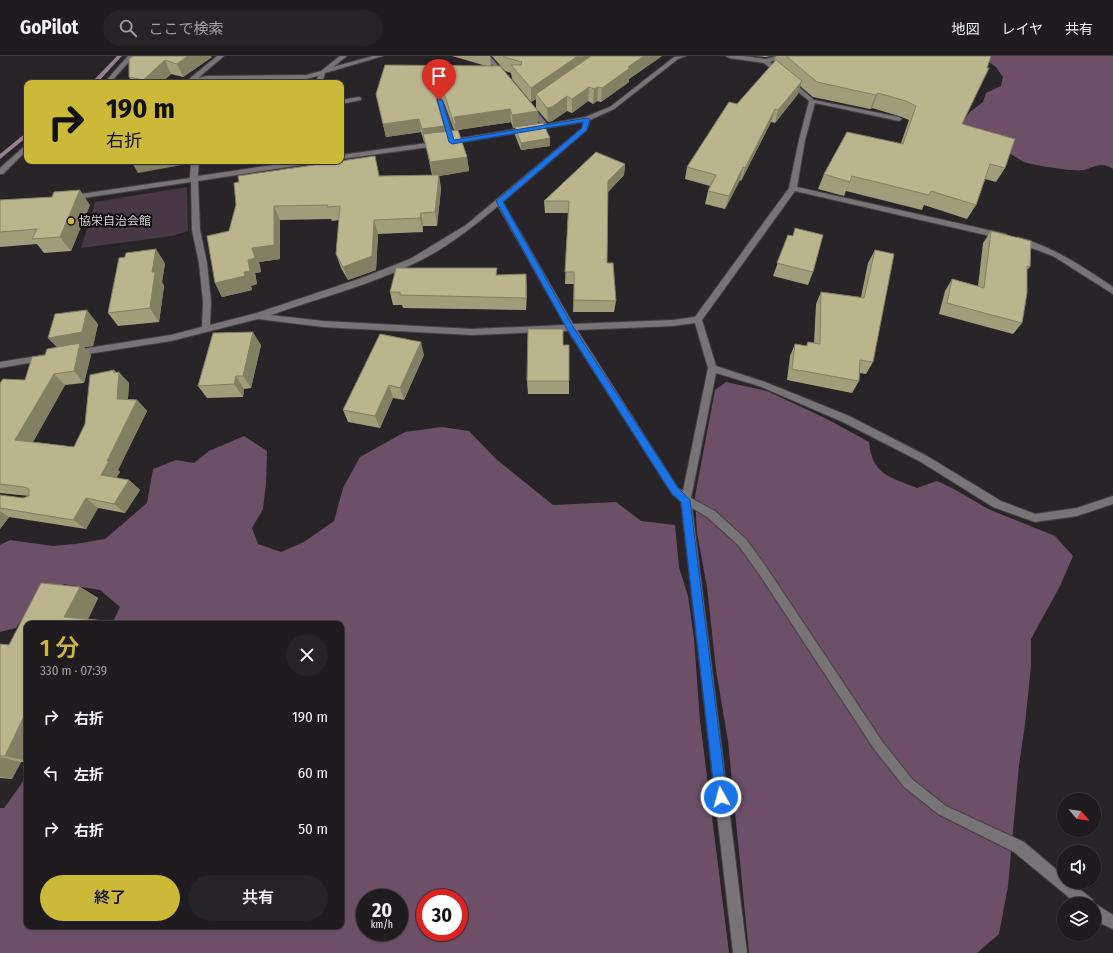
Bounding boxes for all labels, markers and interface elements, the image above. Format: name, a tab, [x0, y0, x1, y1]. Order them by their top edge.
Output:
search box	[103, 10, 383, 46]
text: GoPilot	[20, 16, 79, 39]
icon: search	[117, 17, 139, 39]
text: ここで検索	[149, 20, 224, 38]
text: 地図	[951, 21, 979, 38]
text: レイヤ	[1001, 21, 1043, 38]
text: 共有	[1065, 21, 1093, 38]
pin	[422, 59, 456, 100]
icon: arrive	[428, 65, 450, 87]
text: 190 m	[106, 92, 175, 125]
icon: right	[40, 96, 92, 148]
text: 右折	[106, 130, 142, 152]
place label: 協栄自治会館	[79, 214, 151, 228]
marker: 協栄自治会館	[66, 216, 76, 226]
text: 1 分	[40, 634, 79, 662]
button: close	[286, 634, 328, 676]
text: 330 m · 07:39	[40, 663, 107, 678]
icon: right	[40, 706, 62, 728]
text: 190 m	[292, 708, 328, 726]
text: 右折	[74, 710, 104, 728]
icon: left	[40, 762, 62, 784]
text: 60 m	[298, 764, 328, 782]
text: 左折	[74, 766, 104, 784]
position arrow	[700, 776, 742, 818]
north arrow	[1057, 793, 1101, 837]
map controls	[1057, 793, 1101, 941]
icon: right	[40, 818, 62, 840]
text: 50 m	[298, 820, 328, 838]
text: 右折	[74, 822, 104, 840]
button: sound	[1057, 845, 1101, 889]
button: 終了	[40, 875, 180, 921]
button: 共有	[188, 875, 328, 921]
speed limit sign: 30	[416, 889, 468, 941]
button: layers	[1057, 897, 1101, 941]
text: 20	[372, 898, 392, 922]
text: km/h	[371, 919, 393, 931]

